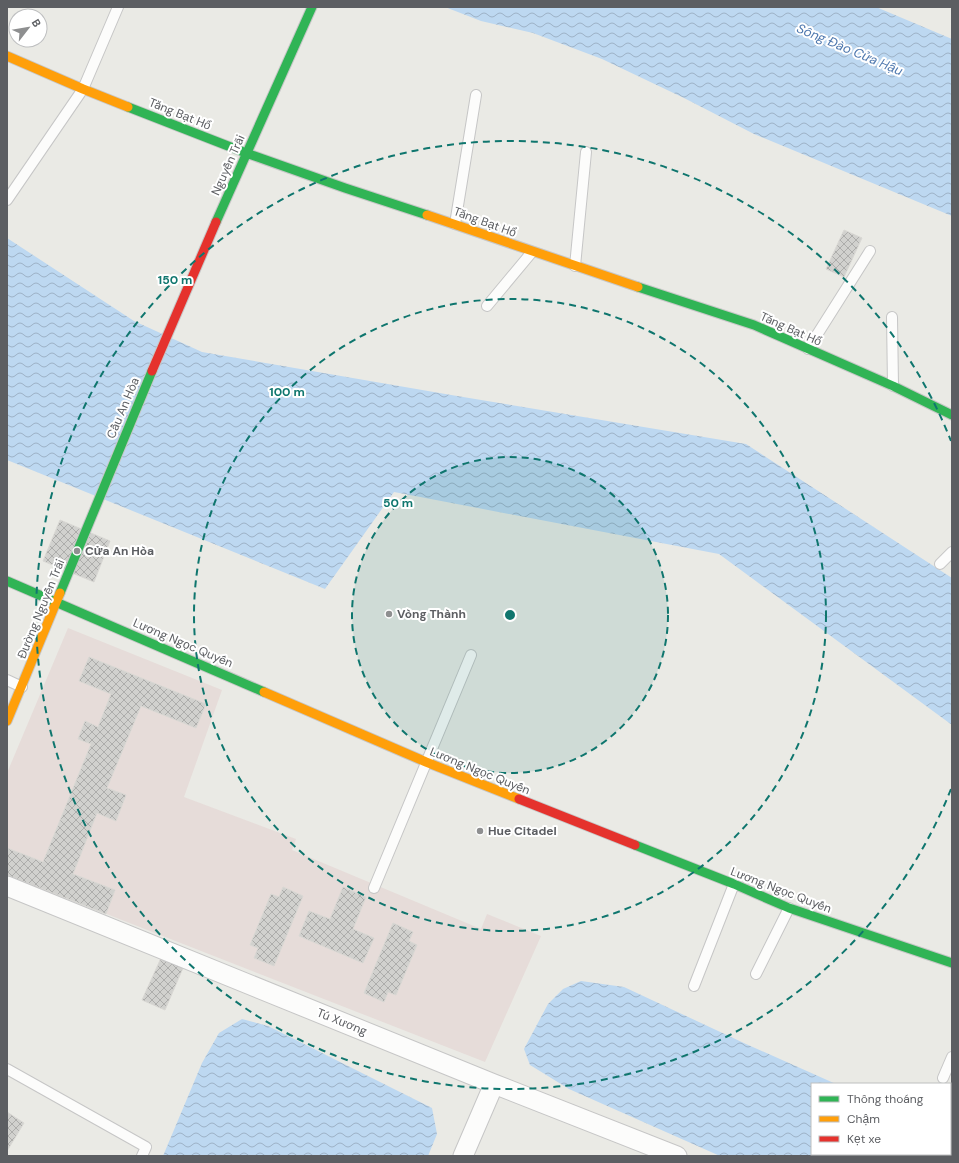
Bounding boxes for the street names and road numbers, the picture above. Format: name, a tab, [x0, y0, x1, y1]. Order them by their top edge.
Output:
street label: Tăng Bạt Hổ	[146, 94, 214, 134]
street label: Nguyễn Trãi	[208, 132, 249, 198]
street label: Tăng Bạt Hổ	[451, 203, 519, 241]
street label: Tăng Bạt Hổ	[758, 308, 825, 350]
street label: Cầu An Hòa	[103, 375, 143, 441]
street label: Đường Nguyễn Trãi	[14, 557, 68, 661]
street label: Lương Ngọc Quyến	[131, 615, 235, 671]
street label: Lương Ngọc Quyến	[428, 744, 533, 798]
street label: Lương Ngọc Quyến	[728, 863, 834, 917]
street label: Tú Xương	[314, 1005, 370, 1039]

